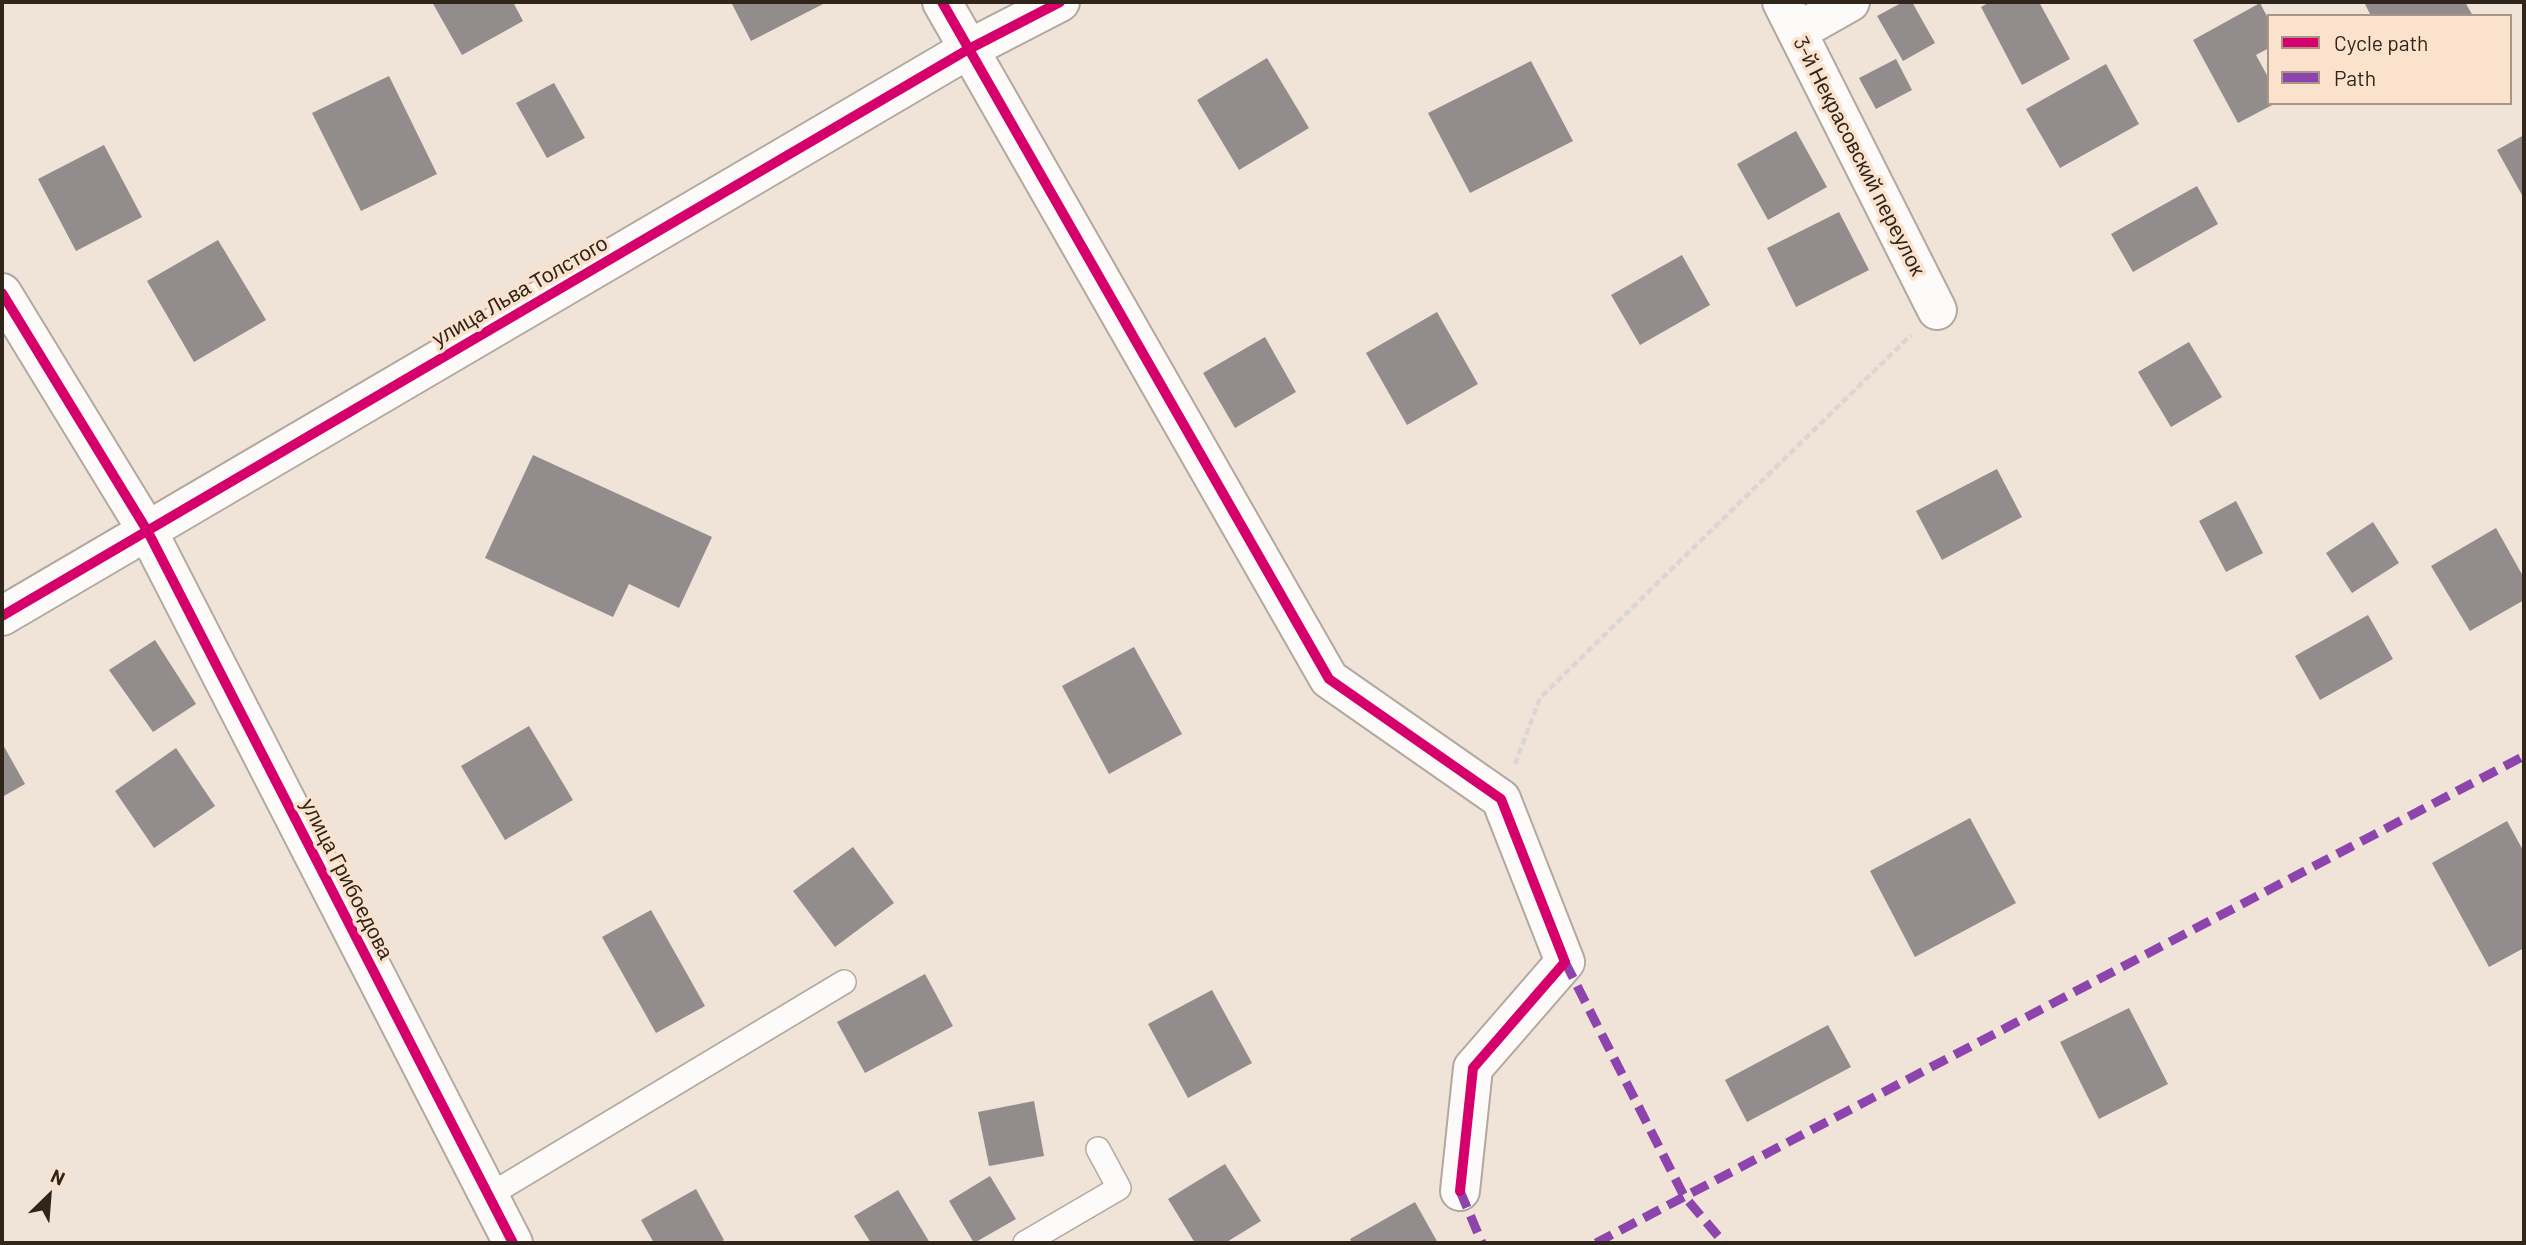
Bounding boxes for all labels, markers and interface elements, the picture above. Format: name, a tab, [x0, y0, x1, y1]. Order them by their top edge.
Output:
legend	[2267, 14, 2512, 105]
text: Cycle path	[2334, 30, 2428, 55]
street label: 3-й Некрасовский переулок	[1788, 32, 1930, 280]
text: Path	[2334, 65, 2376, 90]
street label: улица Льва Толстого	[428, 230, 612, 352]
street label: улица Грибоедова	[296, 794, 398, 964]
north arrow	[14, 1161, 84, 1231]
text: N	[47, 1163, 69, 1190]

